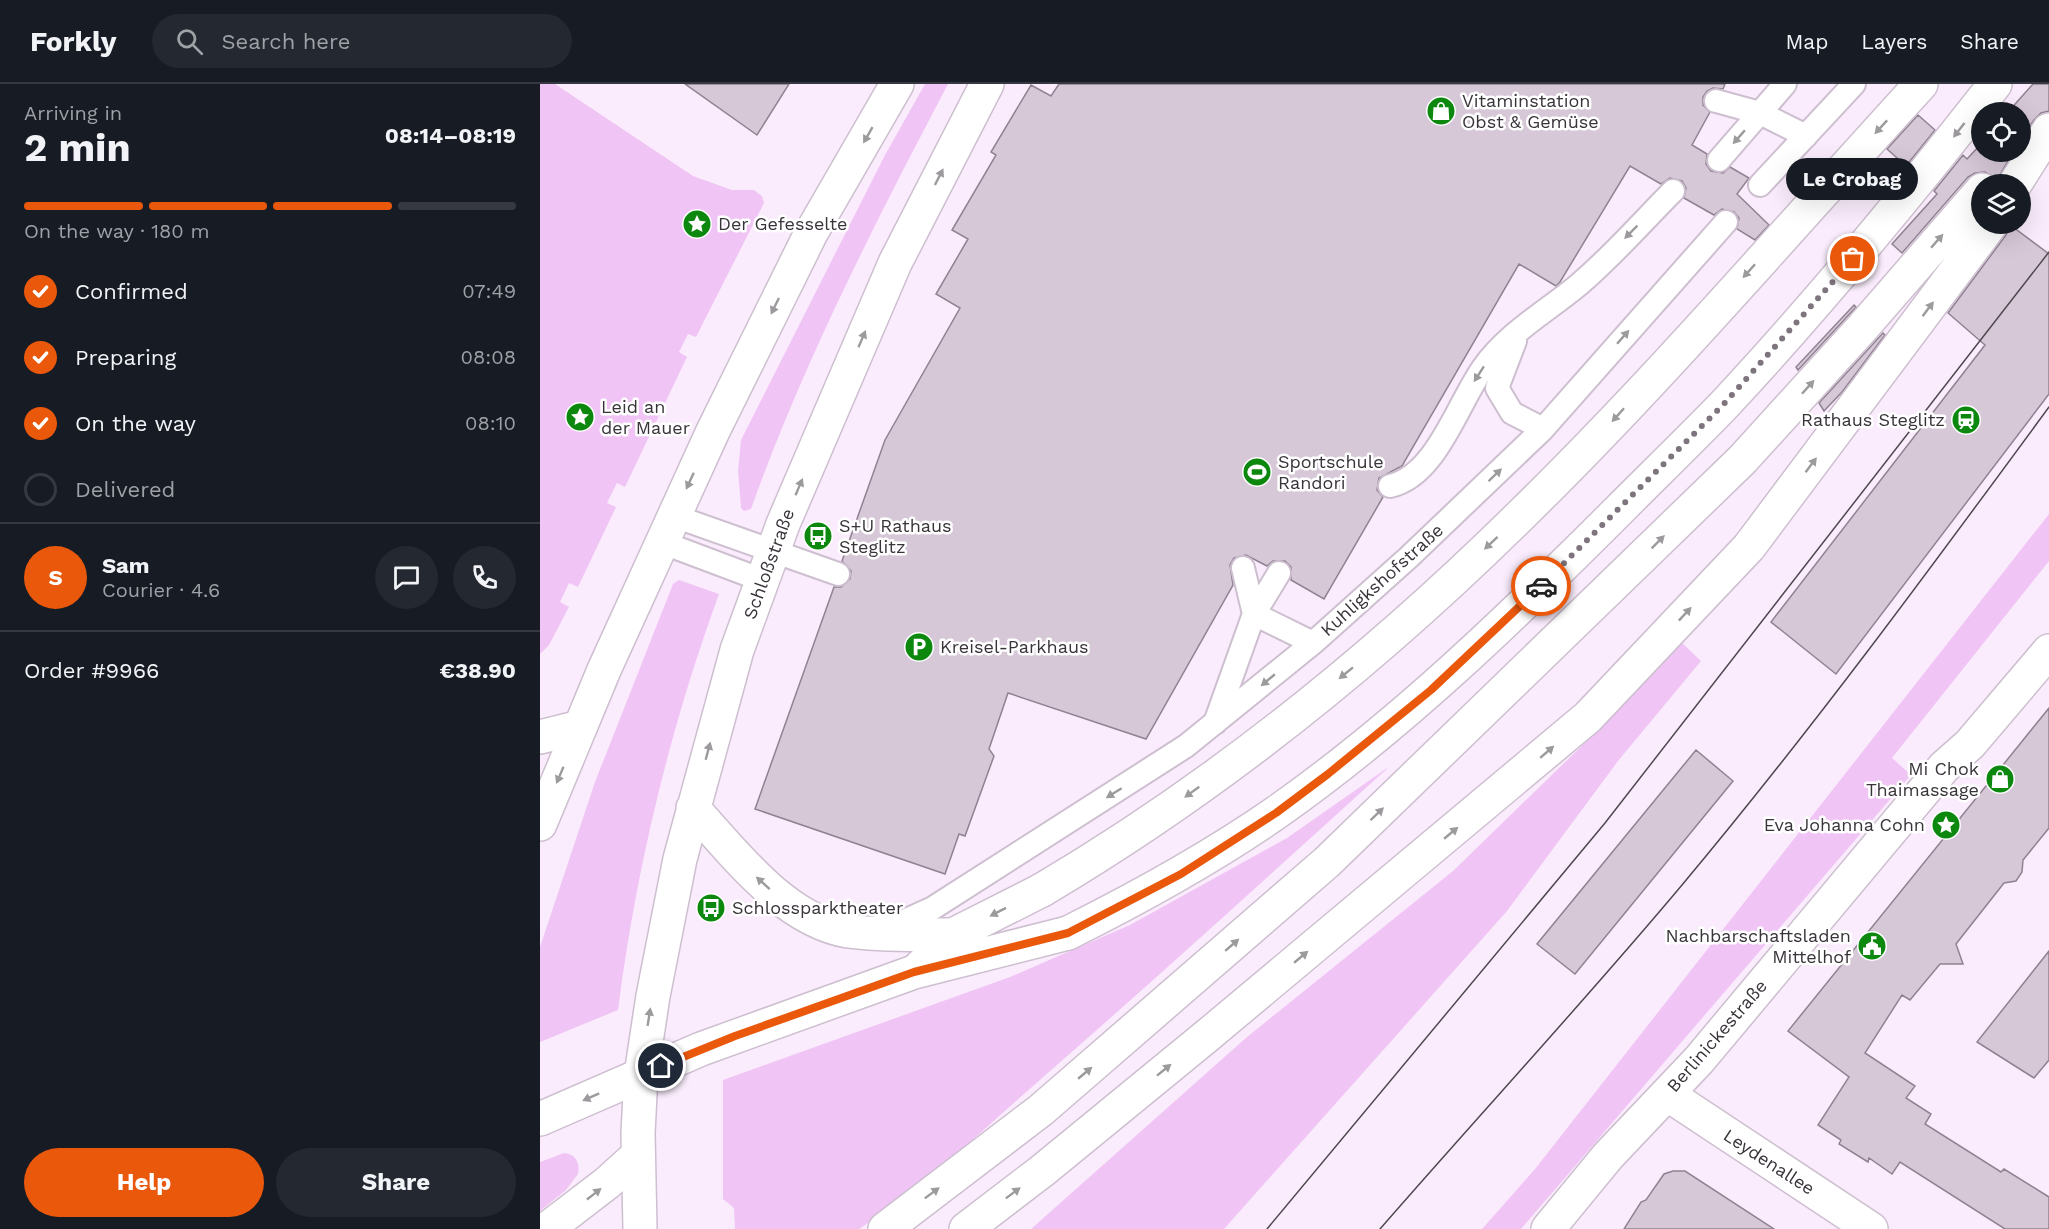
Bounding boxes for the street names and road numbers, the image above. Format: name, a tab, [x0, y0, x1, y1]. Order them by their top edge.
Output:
street label: Schloßstraße	[739, 506, 798, 622]
street label: Kuhligkshofstraße	[1316, 519, 1447, 640]
street label: Berlinickestraße	[1662, 975, 1771, 1096]
street label: Leydenallee	[1720, 1124, 1819, 1199]

